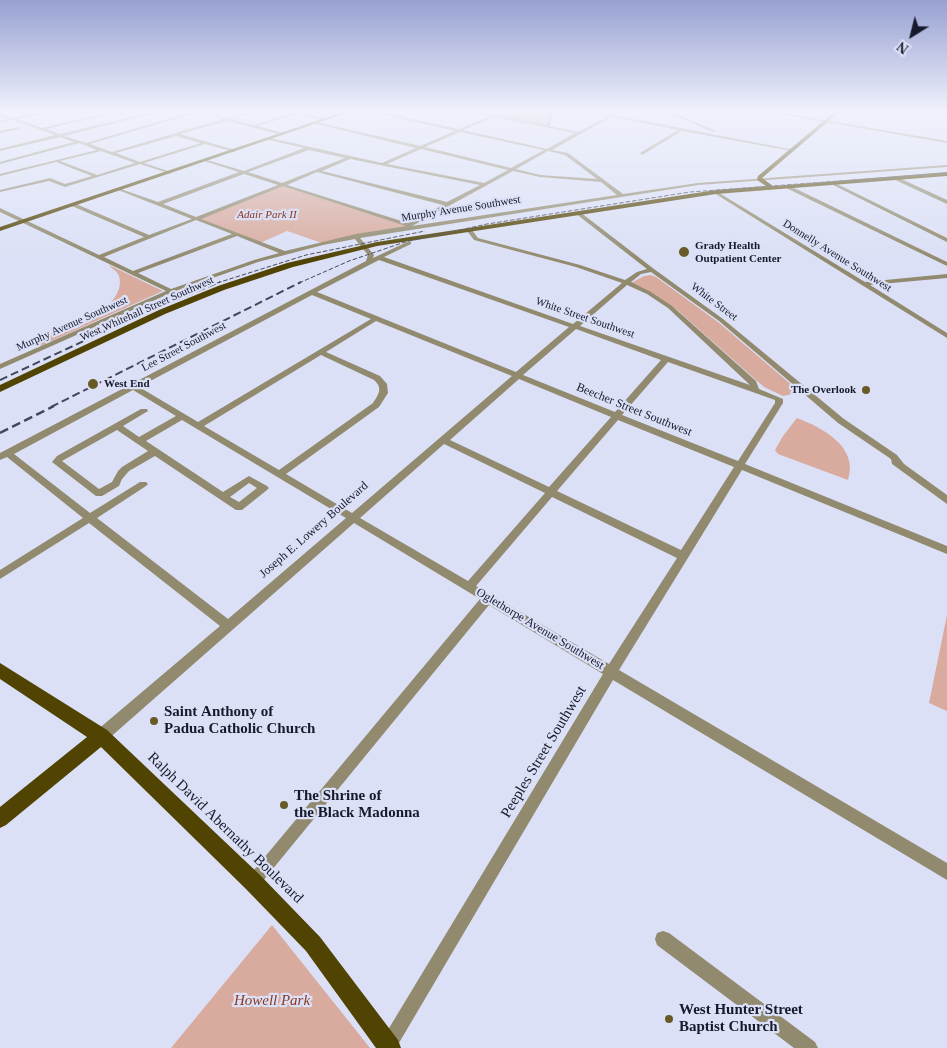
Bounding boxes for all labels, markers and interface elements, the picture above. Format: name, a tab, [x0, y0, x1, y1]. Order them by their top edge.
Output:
north arrow	[887, 10, 937, 60]
text: N	[894, 38, 911, 57]
street label: Murphy Avenue Southwest	[401, 193, 521, 225]
park label: Adair Park II	[237, 208, 297, 222]
street label: Donnelly Avenue Southwest	[780, 217, 894, 295]
place label: Grady Health Outpatient Center	[695, 239, 781, 265]
marker: Grady Health Outpatient Center	[677, 245, 691, 259]
street label: West Whitehall Street Southwest	[78, 274, 216, 344]
street label: White Street	[688, 280, 740, 324]
street label: Murphy Avenue Southwest	[14, 294, 130, 354]
street label: White Street Southwest	[534, 295, 636, 341]
street label: Lee Street Southwest	[140, 319, 228, 375]
marker: West End	[86, 377, 100, 391]
place label: West End	[104, 377, 150, 391]
street label: Beecher Street Southwest	[574, 380, 694, 440]
place label: The Overlook	[791, 383, 856, 397]
marker: The Overlook	[860, 384, 872, 396]
street label: Joseph E. Lowery Boulevard	[257, 479, 371, 581]
street label: Oglethorpe Avenue Southwest	[474, 585, 606, 673]
street label: Peeples Street Southwest	[497, 683, 591, 821]
place label: Saint Anthony of Padua Catholic Church	[164, 703, 315, 738]
marker: Saint Anthony of Padua Catholic Church	[148, 715, 160, 727]
street label: Ralph David Abernathy Boulevard	[143, 749, 307, 907]
place label: The Shrine of the Black Madonna	[294, 787, 420, 822]
marker: The Shrine of the Black Madonna	[278, 799, 290, 811]
park label: Howell Park	[234, 992, 310, 1010]
place label: West Hunter Street Baptist Church	[679, 1001, 803, 1036]
marker: West Hunter Street Baptist Church	[663, 1013, 675, 1025]

